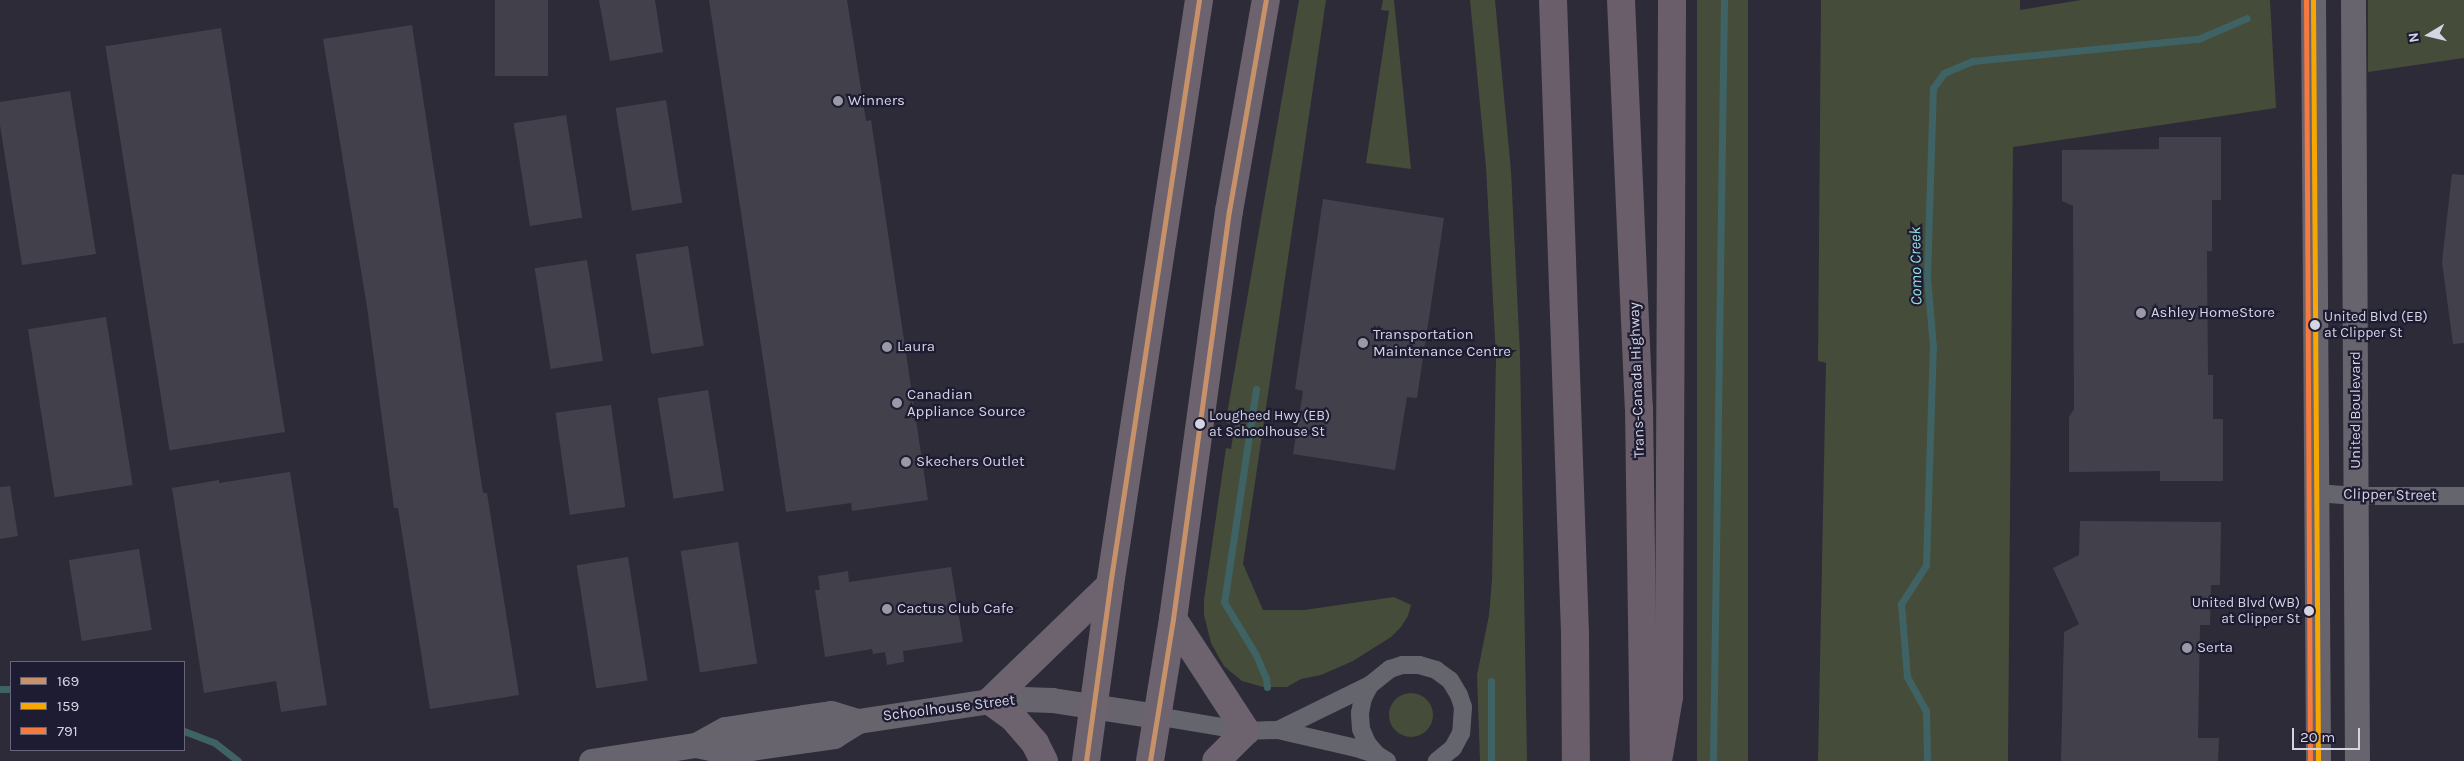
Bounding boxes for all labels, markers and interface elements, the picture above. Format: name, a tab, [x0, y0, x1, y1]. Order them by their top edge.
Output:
north arrow	[2404, 10, 2454, 60]
text: N	[2405, 31, 2423, 44]
place label: Winners	[848, 92, 905, 110]
marker: Winners	[832, 95, 844, 107]
water label: Como Creek	[1906, 226, 1926, 306]
street label: Trans-Canada Highway	[1625, 302, 1649, 458]
place label: Ashley HomeStore	[2151, 304, 2275, 322]
marker: Ashley HomeStore	[2135, 307, 2147, 319]
place label: United Blvd (EB) at Clipper St	[2324, 309, 2428, 342]
marker: United Blvd (EB) at Clipper St	[2310, 320, 2320, 330]
place label: Transportation Maintenance Centre	[1373, 325, 1511, 360]
marker: Transportation Maintenance Centre	[1357, 337, 1369, 349]
place label: Laura	[897, 338, 935, 356]
marker: Laura	[881, 341, 893, 353]
street label: United Boulevard	[2347, 351, 2365, 469]
place label: Canadian Appliance Source	[907, 385, 1025, 420]
marker: Canadian Appliance Source	[891, 397, 903, 409]
place label: Lougheed Hwy (EB) at Schoolhouse St	[1209, 408, 1330, 441]
marker: Lougheed Hwy (EB) at Schoolhouse St	[1195, 419, 1205, 429]
place label: Skechers Outlet	[916, 453, 1025, 471]
marker: Skechers Outlet	[900, 456, 912, 468]
street label: Clipper Street	[2343, 485, 2437, 505]
place label: United Blvd (WB) at Clipper St	[2192, 595, 2300, 628]
place label: Cactus Club Cafe	[897, 600, 1014, 618]
marker: Cactus Club Cafe	[881, 603, 893, 615]
marker: United Blvd (WB) at Clipper St	[2304, 606, 2314, 616]
place label: Serta	[2197, 639, 2233, 657]
marker: Serta	[2181, 642, 2193, 654]
legend	[10, 661, 185, 751]
text: 169	[57, 672, 79, 690]
street label: Schoolhouse Street	[882, 691, 1016, 725]
text: 159	[57, 697, 79, 715]
scale bar	[2294, 718, 2362, 750]
text: 791	[57, 722, 78, 740]
text: 20 m	[2300, 728, 2335, 746]

